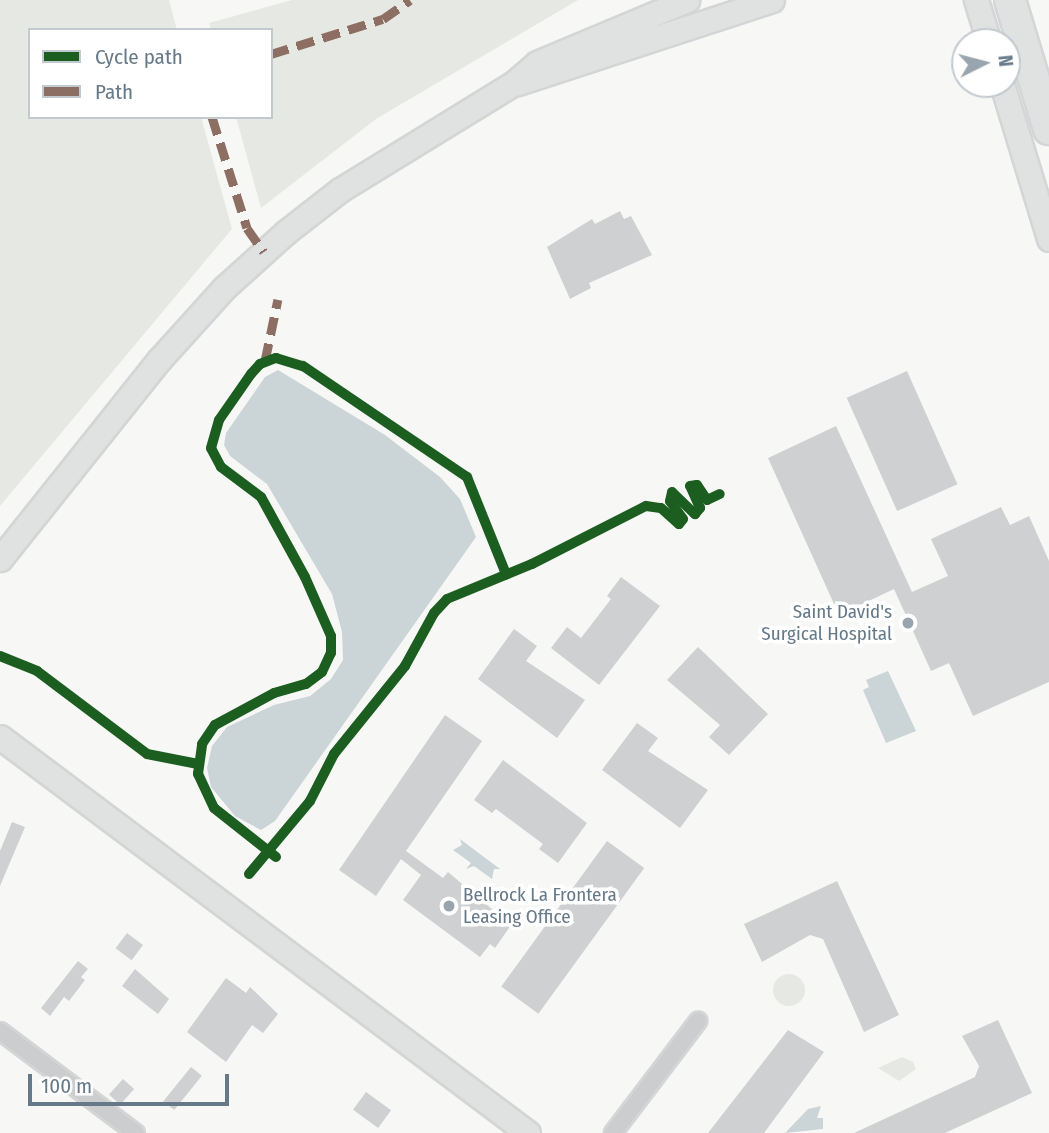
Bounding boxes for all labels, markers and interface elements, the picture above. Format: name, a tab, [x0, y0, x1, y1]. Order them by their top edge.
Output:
legend	[28, 28, 273, 119]
north arrow	[951, 28, 1021, 98]
text: Cycle path	[95, 44, 183, 70]
text: N	[993, 54, 1017, 68]
text: Path	[95, 79, 133, 105]
place label: Saint David's Surgical Hospital	[761, 601, 892, 645]
marker: Saint David's Surgical Hospital	[898, 613, 918, 633]
place label: Bellrock La Frontera Leasing Office	[463, 884, 617, 928]
marker: Bellrock La Frontera Leasing Office	[441, 898, 457, 914]
scale bar	[32, 1060, 233, 1104]
text: 100 m	[41, 1073, 92, 1099]

